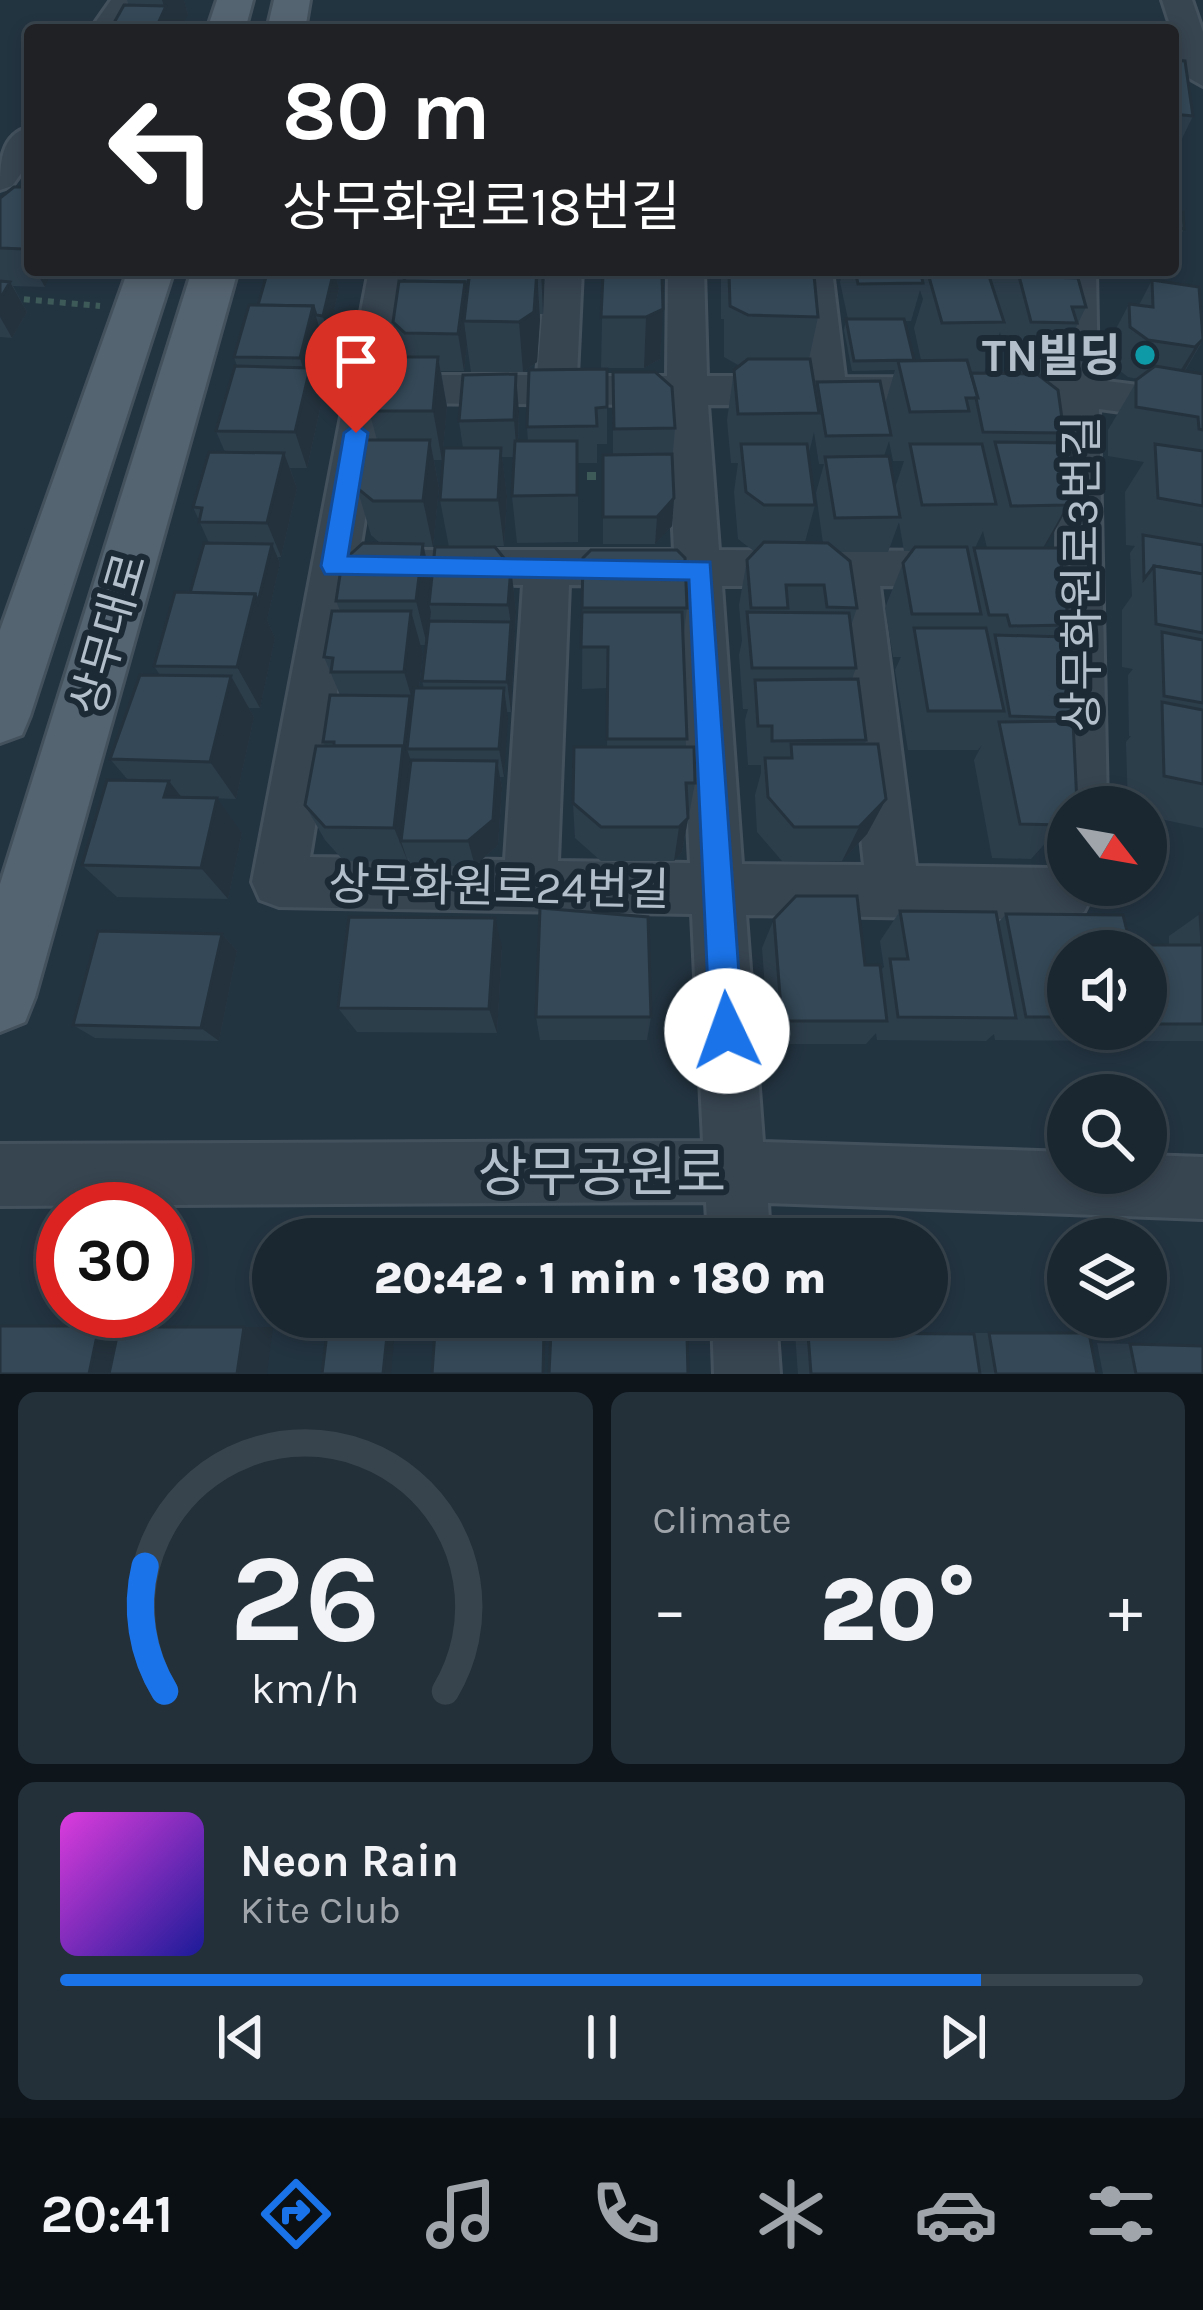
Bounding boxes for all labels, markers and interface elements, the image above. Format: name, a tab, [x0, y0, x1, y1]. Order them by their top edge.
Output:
text: 80 m	[282, 62, 490, 160]
icon: left	[84, 72, 240, 228]
text: 상무화원로18번길	[282, 175, 681, 239]
pin	[305, 310, 407, 433]
icon: arrive	[323, 328, 389, 394]
place label: TN빌딩	[982, 330, 1121, 382]
marker: TN빌딩	[1132, 342, 1158, 368]
street label: 상무화원로3번길	[1056, 416, 1108, 732]
street label: 상무대로	[61, 548, 157, 721]
north arrow	[1047, 786, 1167, 906]
map controls	[1047, 786, 1167, 1338]
street label: 상무화원로24번길	[328, 858, 670, 916]
button: sound	[1047, 930, 1167, 1050]
position arrow	[664, 968, 790, 1094]
button: search	[1047, 1074, 1167, 1194]
street label: 상무공원로	[478, 1141, 726, 1205]
speed limit sign: 30	[36, 1182, 192, 1338]
button: layers	[1047, 1218, 1167, 1338]
text: 20:42 · 1 min · 180 m	[374, 1252, 826, 1304]
text: Climate	[653, 1497, 792, 1543]
text: 26	[230, 1526, 381, 1671]
text: 20°	[819, 1557, 976, 1663]
text: −	[653, 1571, 687, 1649]
text: +	[1108, 1571, 1143, 1649]
text: km/h	[251, 1664, 360, 1714]
text: Neon Rain	[240, 1835, 459, 1887]
text: Kite Club	[240, 1887, 401, 1933]
icon: previous	[208, 2004, 274, 2070]
icon: pause	[569, 2004, 635, 2070]
icon: next	[930, 2004, 996, 2070]
icon: directions	[254, 2172, 338, 2256]
icon: music	[419, 2172, 503, 2256]
icon: phone	[584, 2172, 668, 2256]
icon: climate	[749, 2172, 833, 2256]
icon: car	[914, 2172, 998, 2256]
icon: filters	[1079, 2172, 1163, 2256]
text: 20:41	[40, 2182, 173, 2246]

